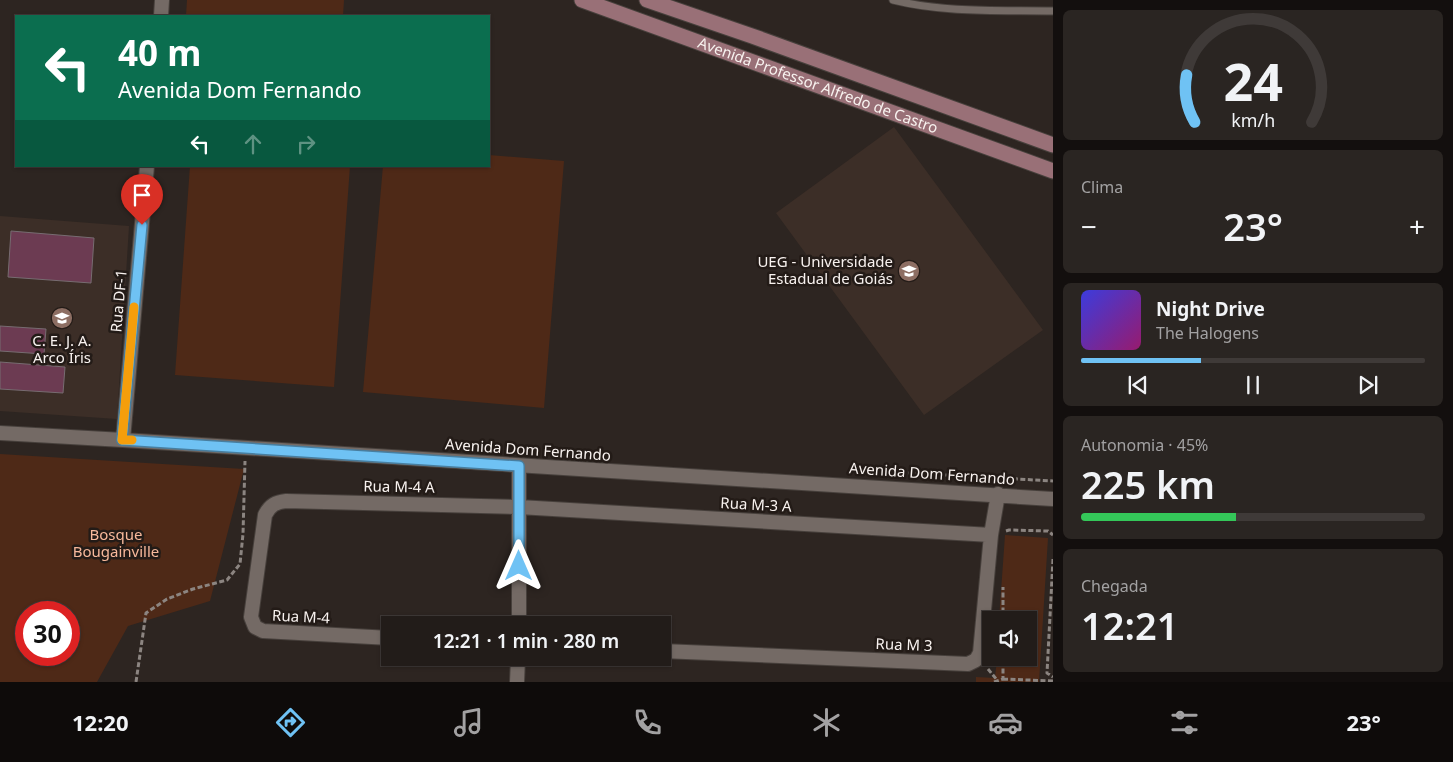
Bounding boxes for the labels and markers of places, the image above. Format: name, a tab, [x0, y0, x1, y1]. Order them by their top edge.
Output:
pin	[121, 174, 163, 225]
place label: UEG - Universidade Estadual de Goiás	[757, 251, 893, 288]
school or university icon: UEG - Universidade Estadual de Goiás	[897, 259, 921, 283]
school or university icon: C. E. J. A. Arco Íris	[50, 306, 74, 330]
place label: C. E. J. A. Arco Íris	[32, 330, 92, 367]

